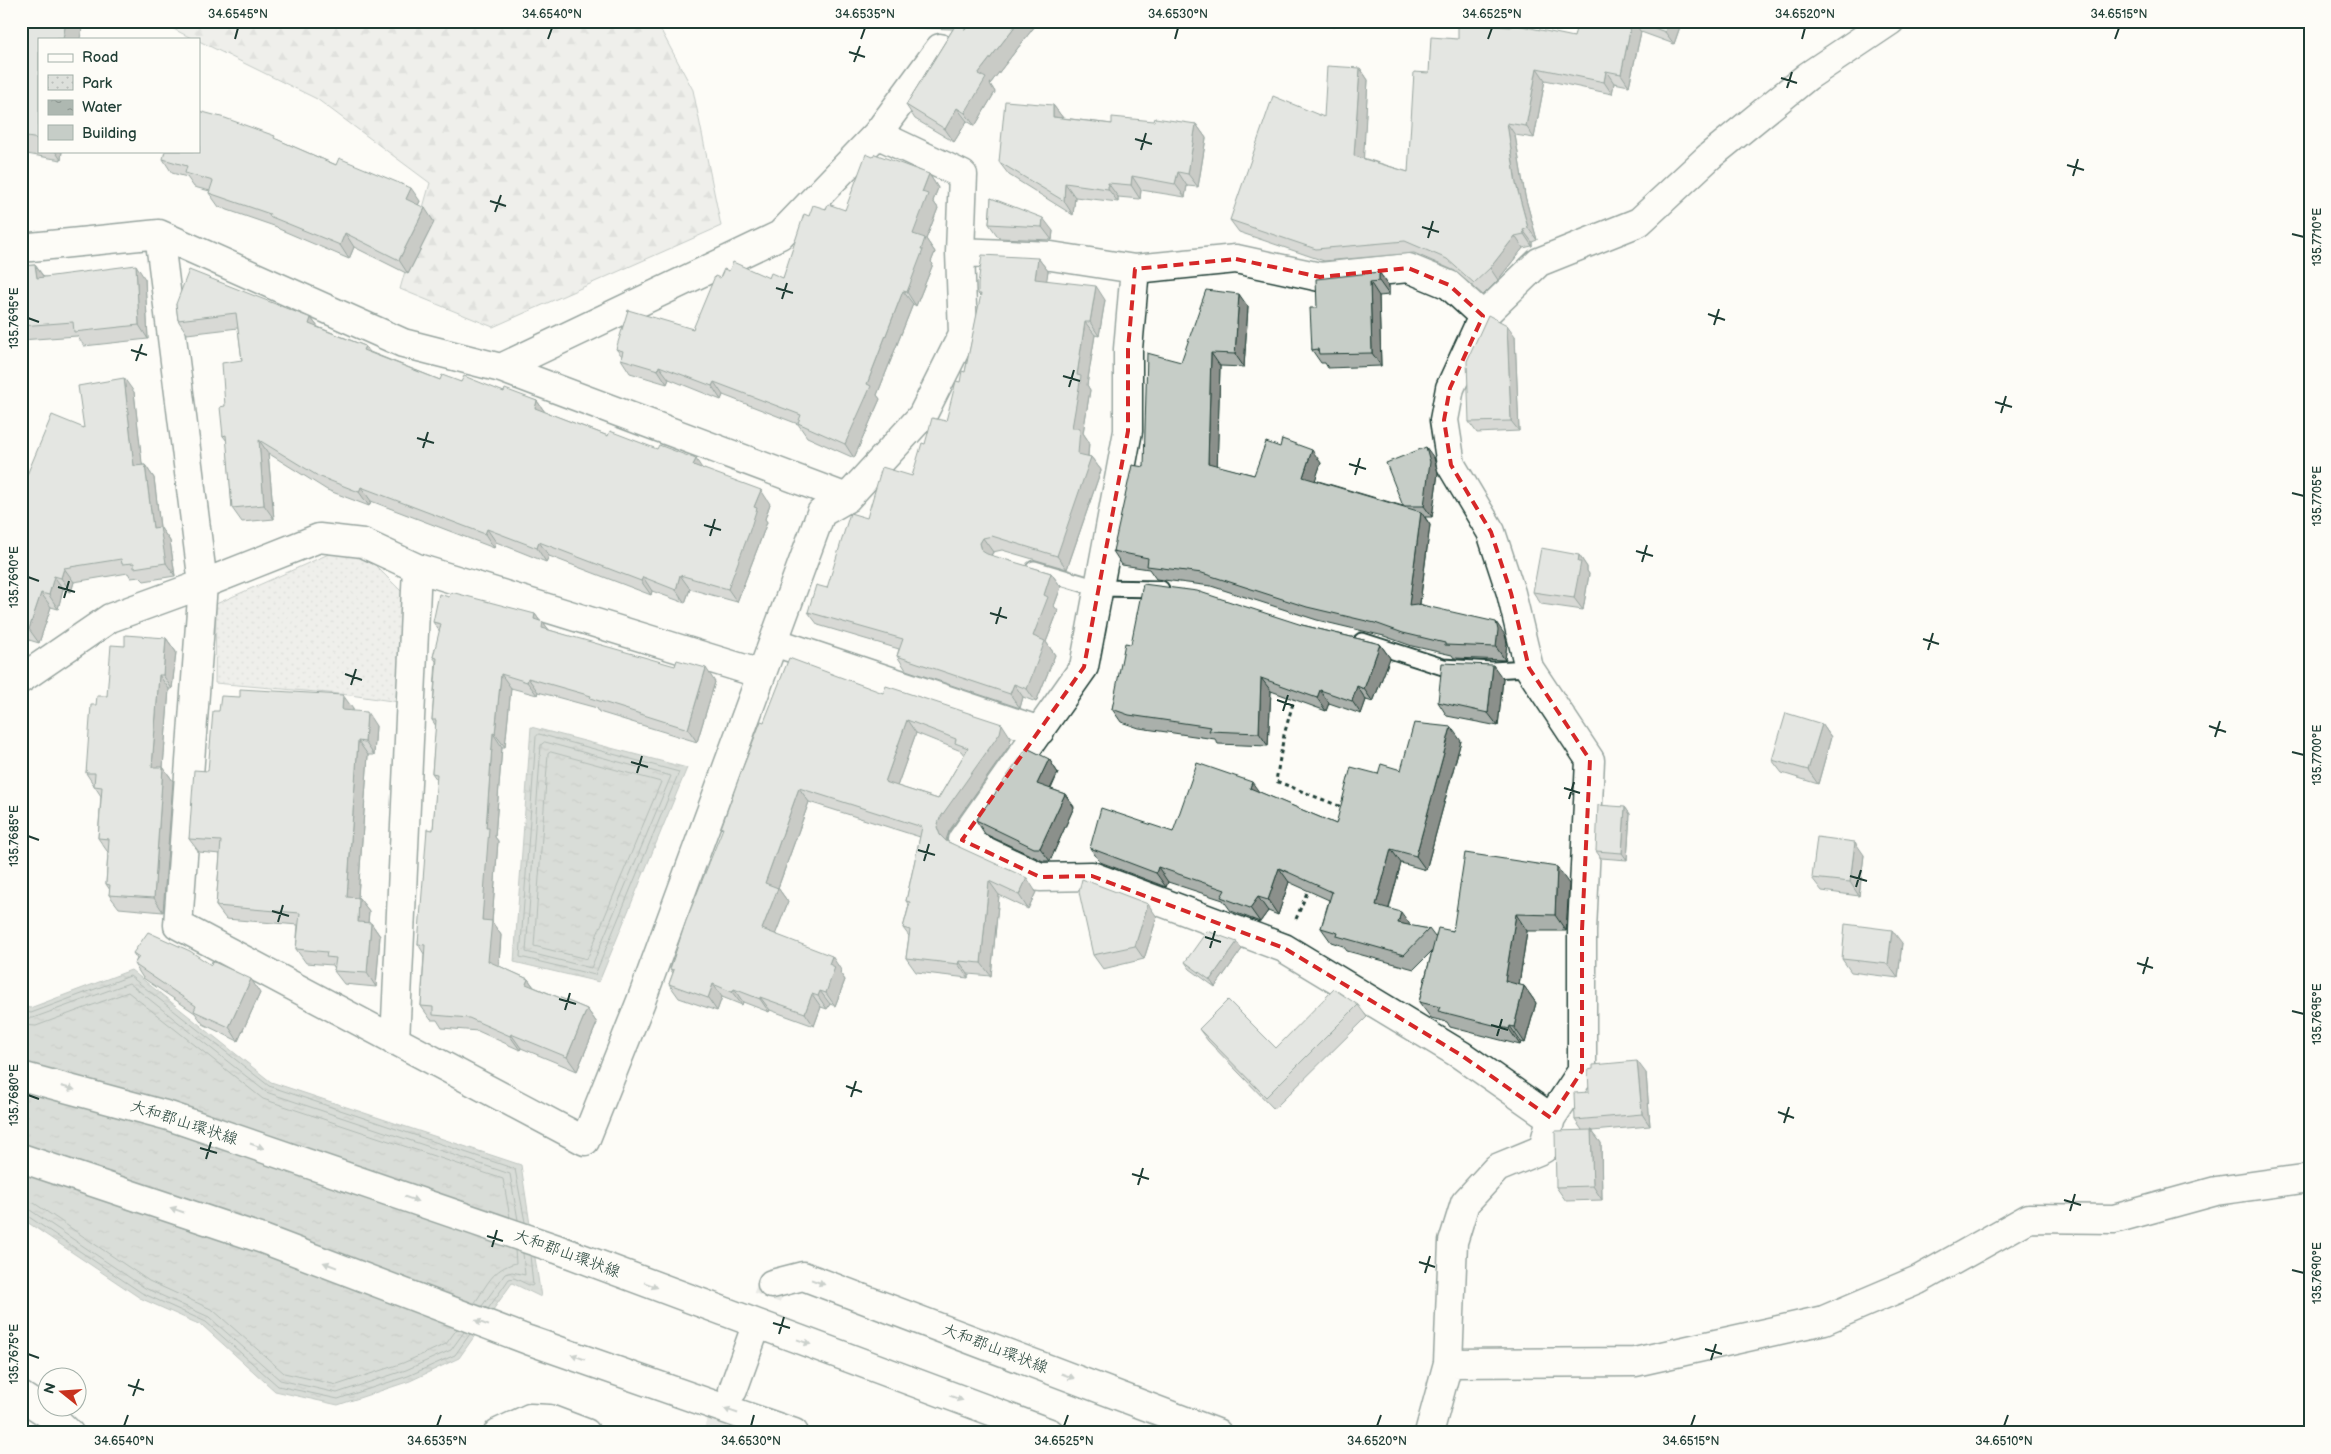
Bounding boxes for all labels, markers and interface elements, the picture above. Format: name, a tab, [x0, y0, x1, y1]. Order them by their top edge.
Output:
text: 34.6545°N	[208, 7, 268, 22]
text: 34.6540°N	[522, 7, 582, 22]
text: 34.6535°N	[835, 7, 895, 22]
text: 34.6530°N	[1148, 7, 1208, 22]
text: 34.6525°N	[1462, 7, 1522, 22]
text: 34.6520°N	[1775, 7, 1835, 22]
text: 34.6515°N	[2090, 7, 2148, 22]
legend	[38, 38, 200, 152]
text: Road	[82, 48, 118, 67]
text: Park	[82, 74, 113, 93]
text: Water	[82, 98, 122, 117]
text: Building	[82, 124, 137, 143]
text: 135.7710°E	[2310, 208, 2325, 266]
text: 135.7695°E	[7, 287, 22, 349]
text: 135.7705°E	[2310, 466, 2325, 526]
text: 135.7690°E	[7, 546, 22, 608]
text: 135.7700°E	[2310, 725, 2325, 785]
text: 135.7685°E	[7, 805, 22, 867]
text: 135.7695°E	[2310, 983, 2325, 1045]
text: 135.7680°E	[7, 1064, 22, 1126]
one-way arrow	[61, 1085, 76, 1093]
street label: 大和郡山環状線	[128, 1097, 240, 1149]
one-way arrow	[250, 1142, 265, 1150]
one-way arrow	[403, 1196, 418, 1203]
one-way arrow	[170, 1206, 185, 1213]
street label: 大和郡山環状線	[511, 1226, 623, 1282]
text: 135.7690°E	[2310, 1242, 2325, 1304]
one-way arrow	[323, 1260, 338, 1268]
one-way arrow	[811, 1278, 826, 1286]
one-way arrow	[644, 1282, 659, 1289]
one-way arrow	[475, 1318, 489, 1326]
street label: 大和郡山環状線	[939, 1320, 1051, 1378]
text: 135.7675°E	[7, 1324, 22, 1384]
one-way arrow	[796, 1339, 811, 1346]
one-way arrow	[570, 1353, 585, 1361]
north arrow	[38, 1366, 88, 1416]
one-way arrow	[1061, 1373, 1076, 1380]
text: N	[40, 1381, 60, 1396]
one-way arrow	[949, 1394, 964, 1402]
one-way arrow	[724, 1407, 739, 1414]
text: 34.6540°N	[94, 1434, 154, 1449]
text: 34.6535°N	[407, 1434, 467, 1449]
text: 34.6530°N	[721, 1434, 781, 1449]
text: 34.6525°N	[1034, 1434, 1094, 1449]
text: 34.6520°N	[1347, 1434, 1407, 1449]
text: 34.6515°N	[1662, 1434, 1720, 1449]
text: 34.6510°N	[1975, 1434, 2033, 1449]

